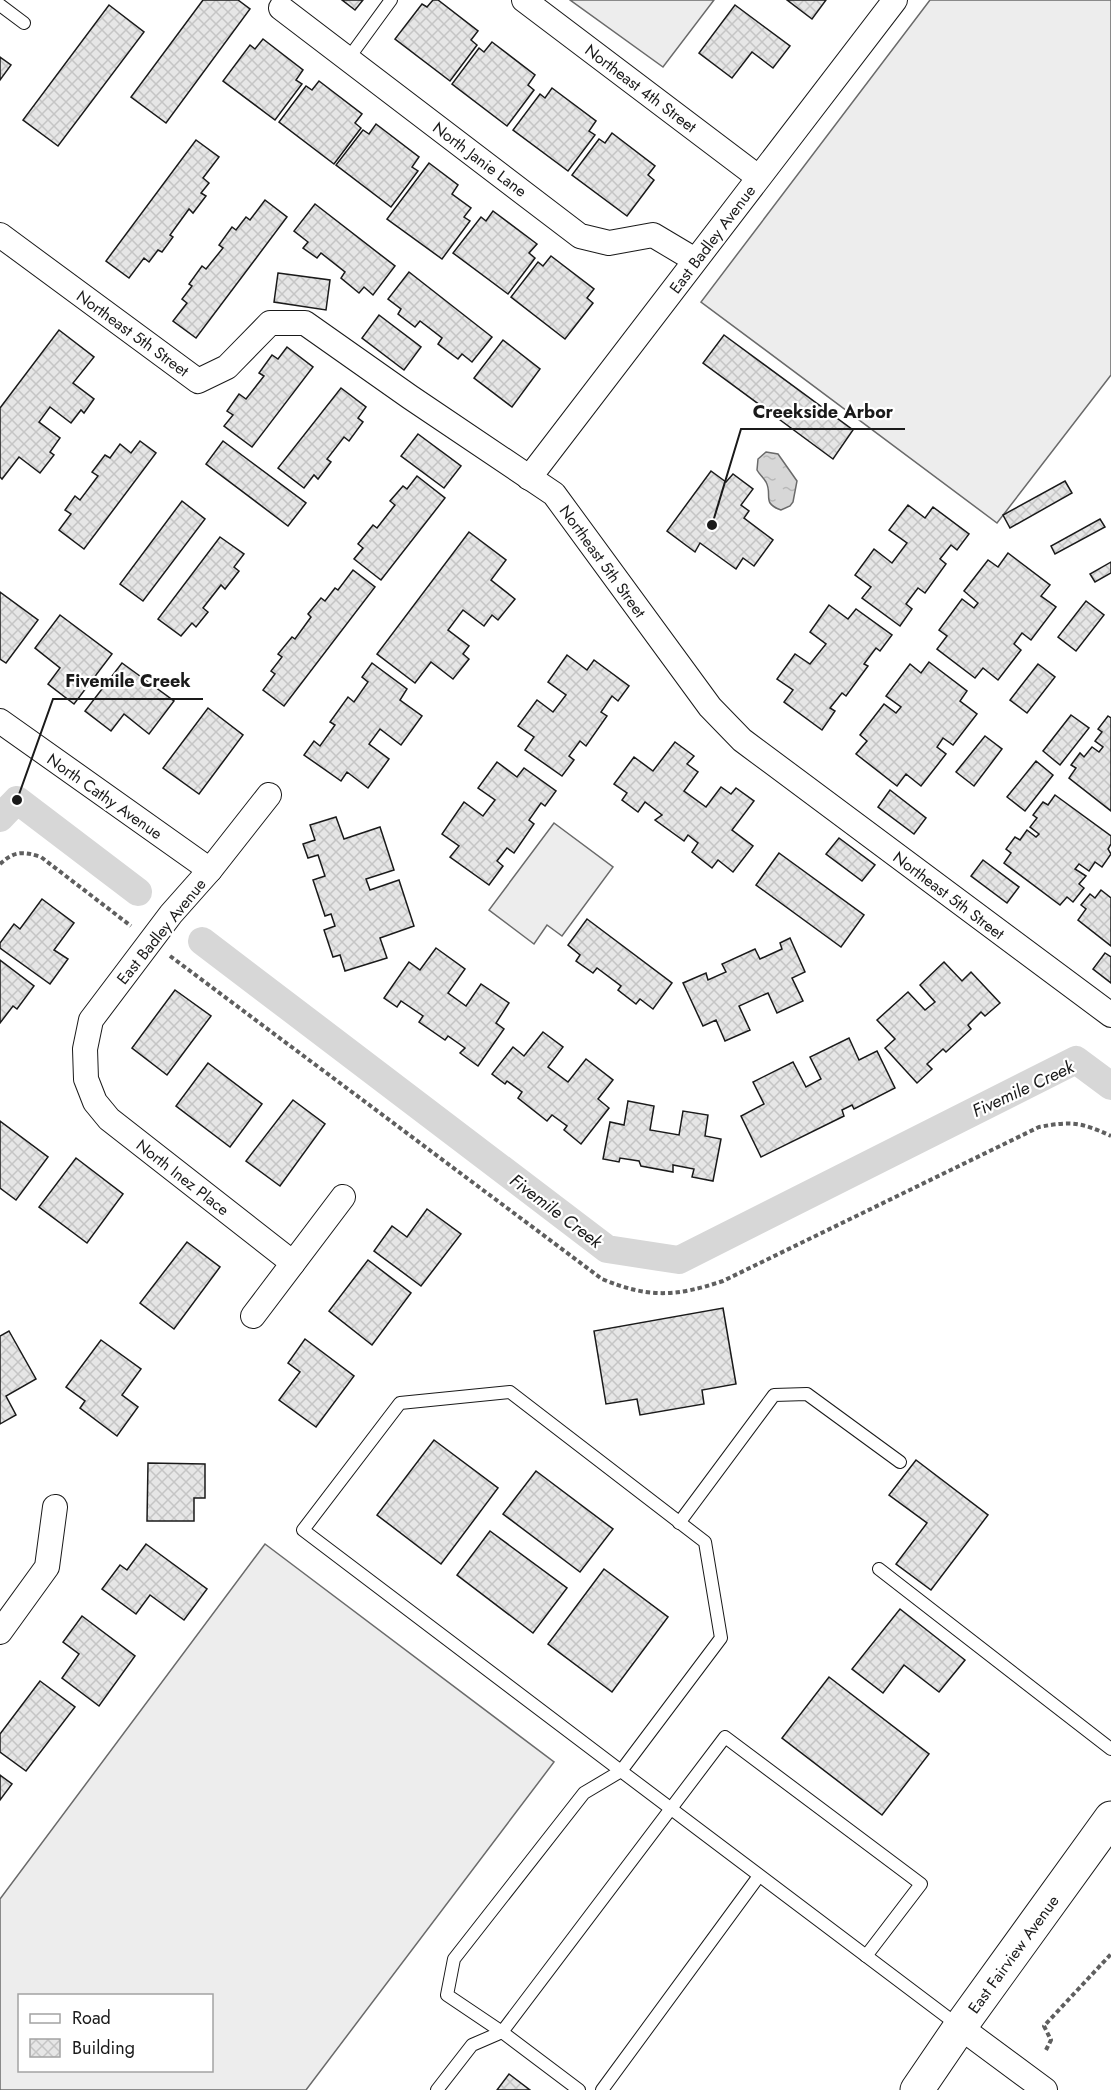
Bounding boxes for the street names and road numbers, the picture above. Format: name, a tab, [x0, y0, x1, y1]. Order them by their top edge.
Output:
street label: Northeast 4th Street	[580, 39, 701, 138]
street label: North Janie Lane	[428, 116, 531, 202]
street label: East Badley Avenue	[664, 180, 761, 298]
street label: Northeast 5th Street	[72, 285, 194, 382]
street label: Northeast 5th Street	[554, 500, 651, 622]
street label: North Cathy Avenue	[42, 748, 167, 845]
street label: Northeast 5th Street	[888, 846, 1009, 945]
street label: East Badley Avenue	[111, 873, 211, 989]
street label: North Inez Place	[131, 1134, 234, 1221]
street label: East Fairview Avenue	[962, 1890, 1064, 2018]

